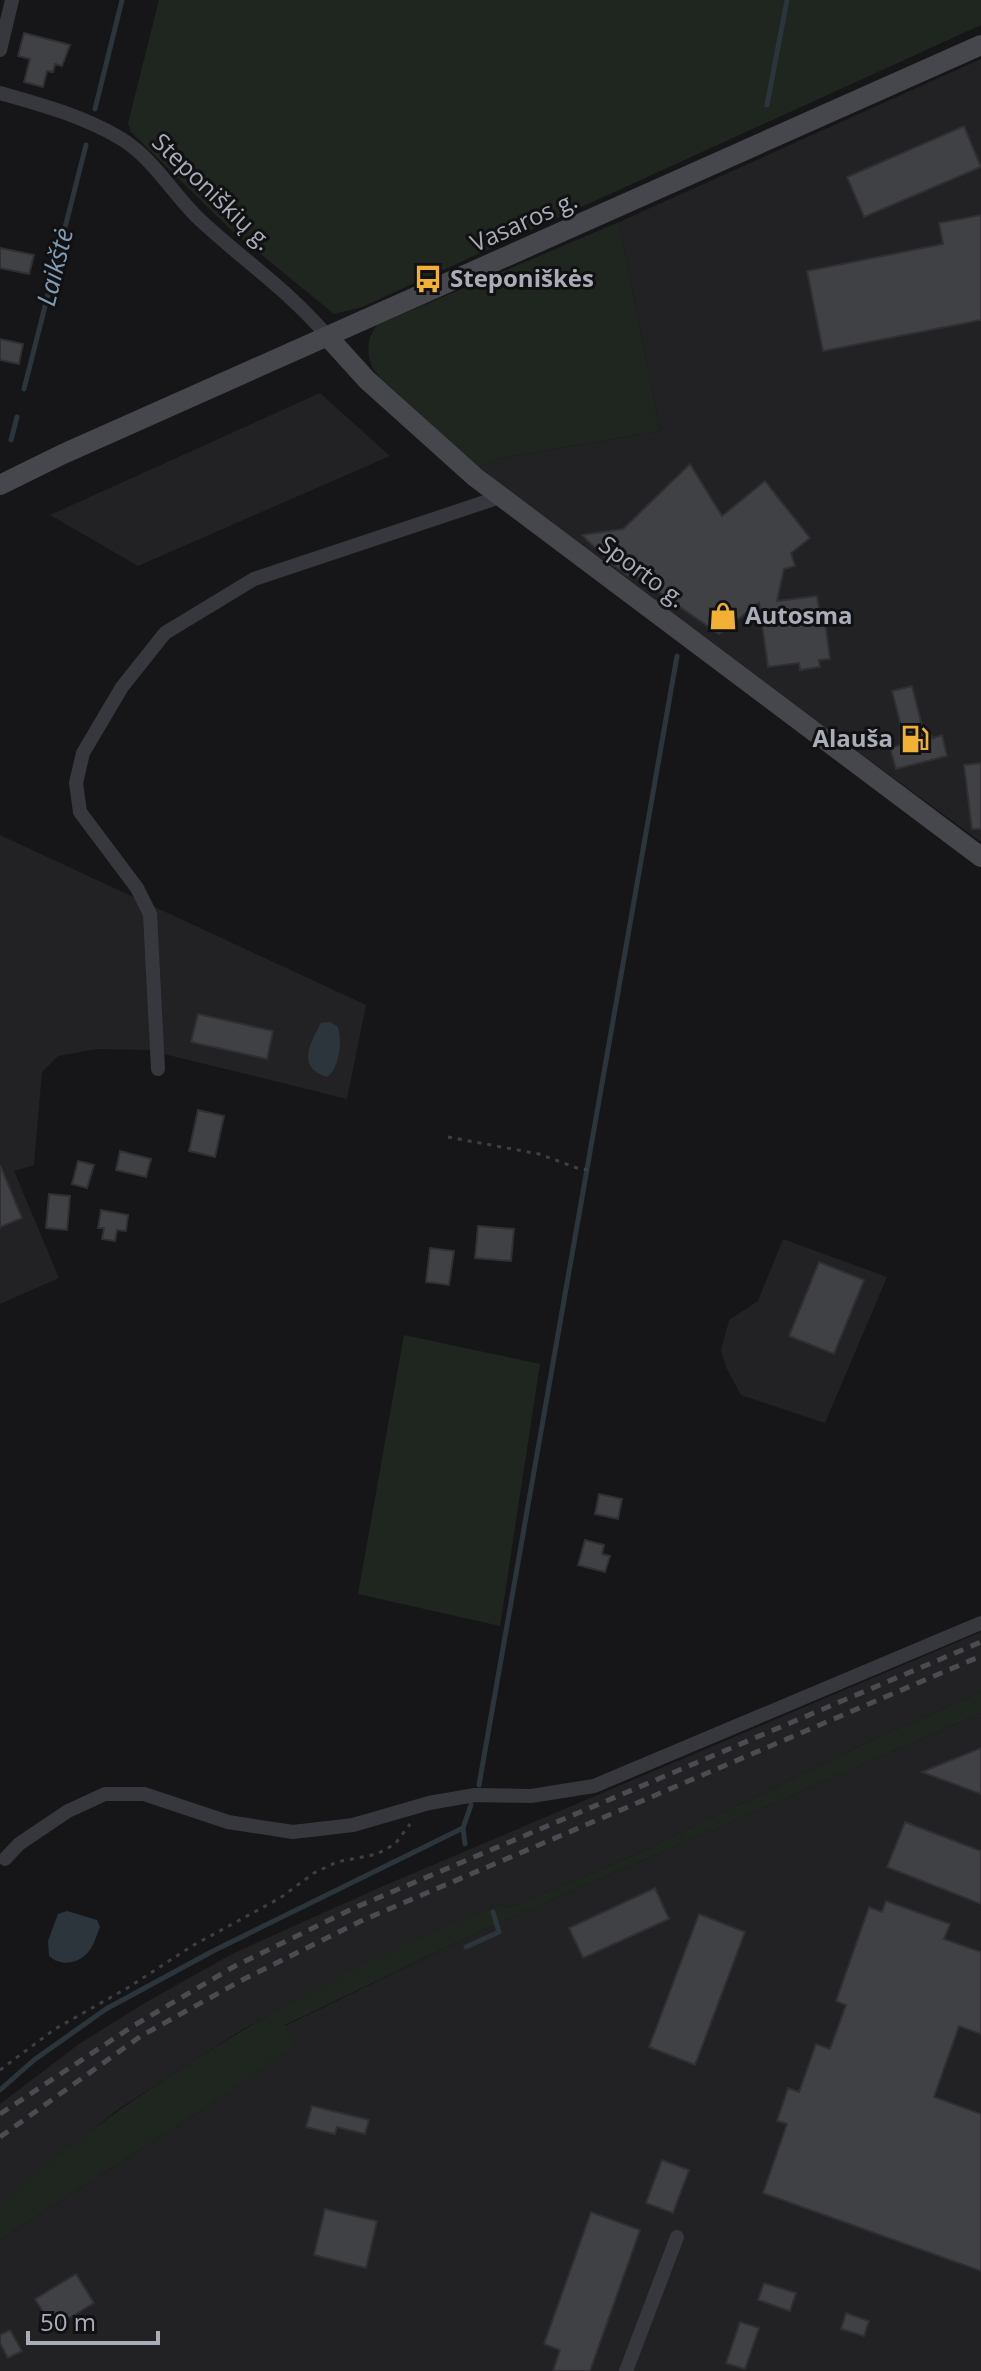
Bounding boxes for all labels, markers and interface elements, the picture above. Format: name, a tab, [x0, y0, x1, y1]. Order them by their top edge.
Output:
street label: Steponiškių g.	[146, 125, 280, 257]
street label: Vasaros g.	[465, 182, 582, 259]
water label: Laikštė	[27, 224, 81, 310]
place label: Steponiškės	[450, 261, 594, 294]
bus stop icon: Steponiškės	[413, 264, 443, 294]
street label: Sporto g.	[593, 527, 693, 614]
place label: Autosma	[745, 598, 853, 631]
shop icon: Autosma	[708, 601, 738, 631]
place label: Alauša	[812, 721, 893, 754]
fuel station icon: Alauša	[900, 724, 930, 754]
scale bar	[28, 2295, 158, 2345]
text: 50 m	[40, 2305, 96, 2338]

